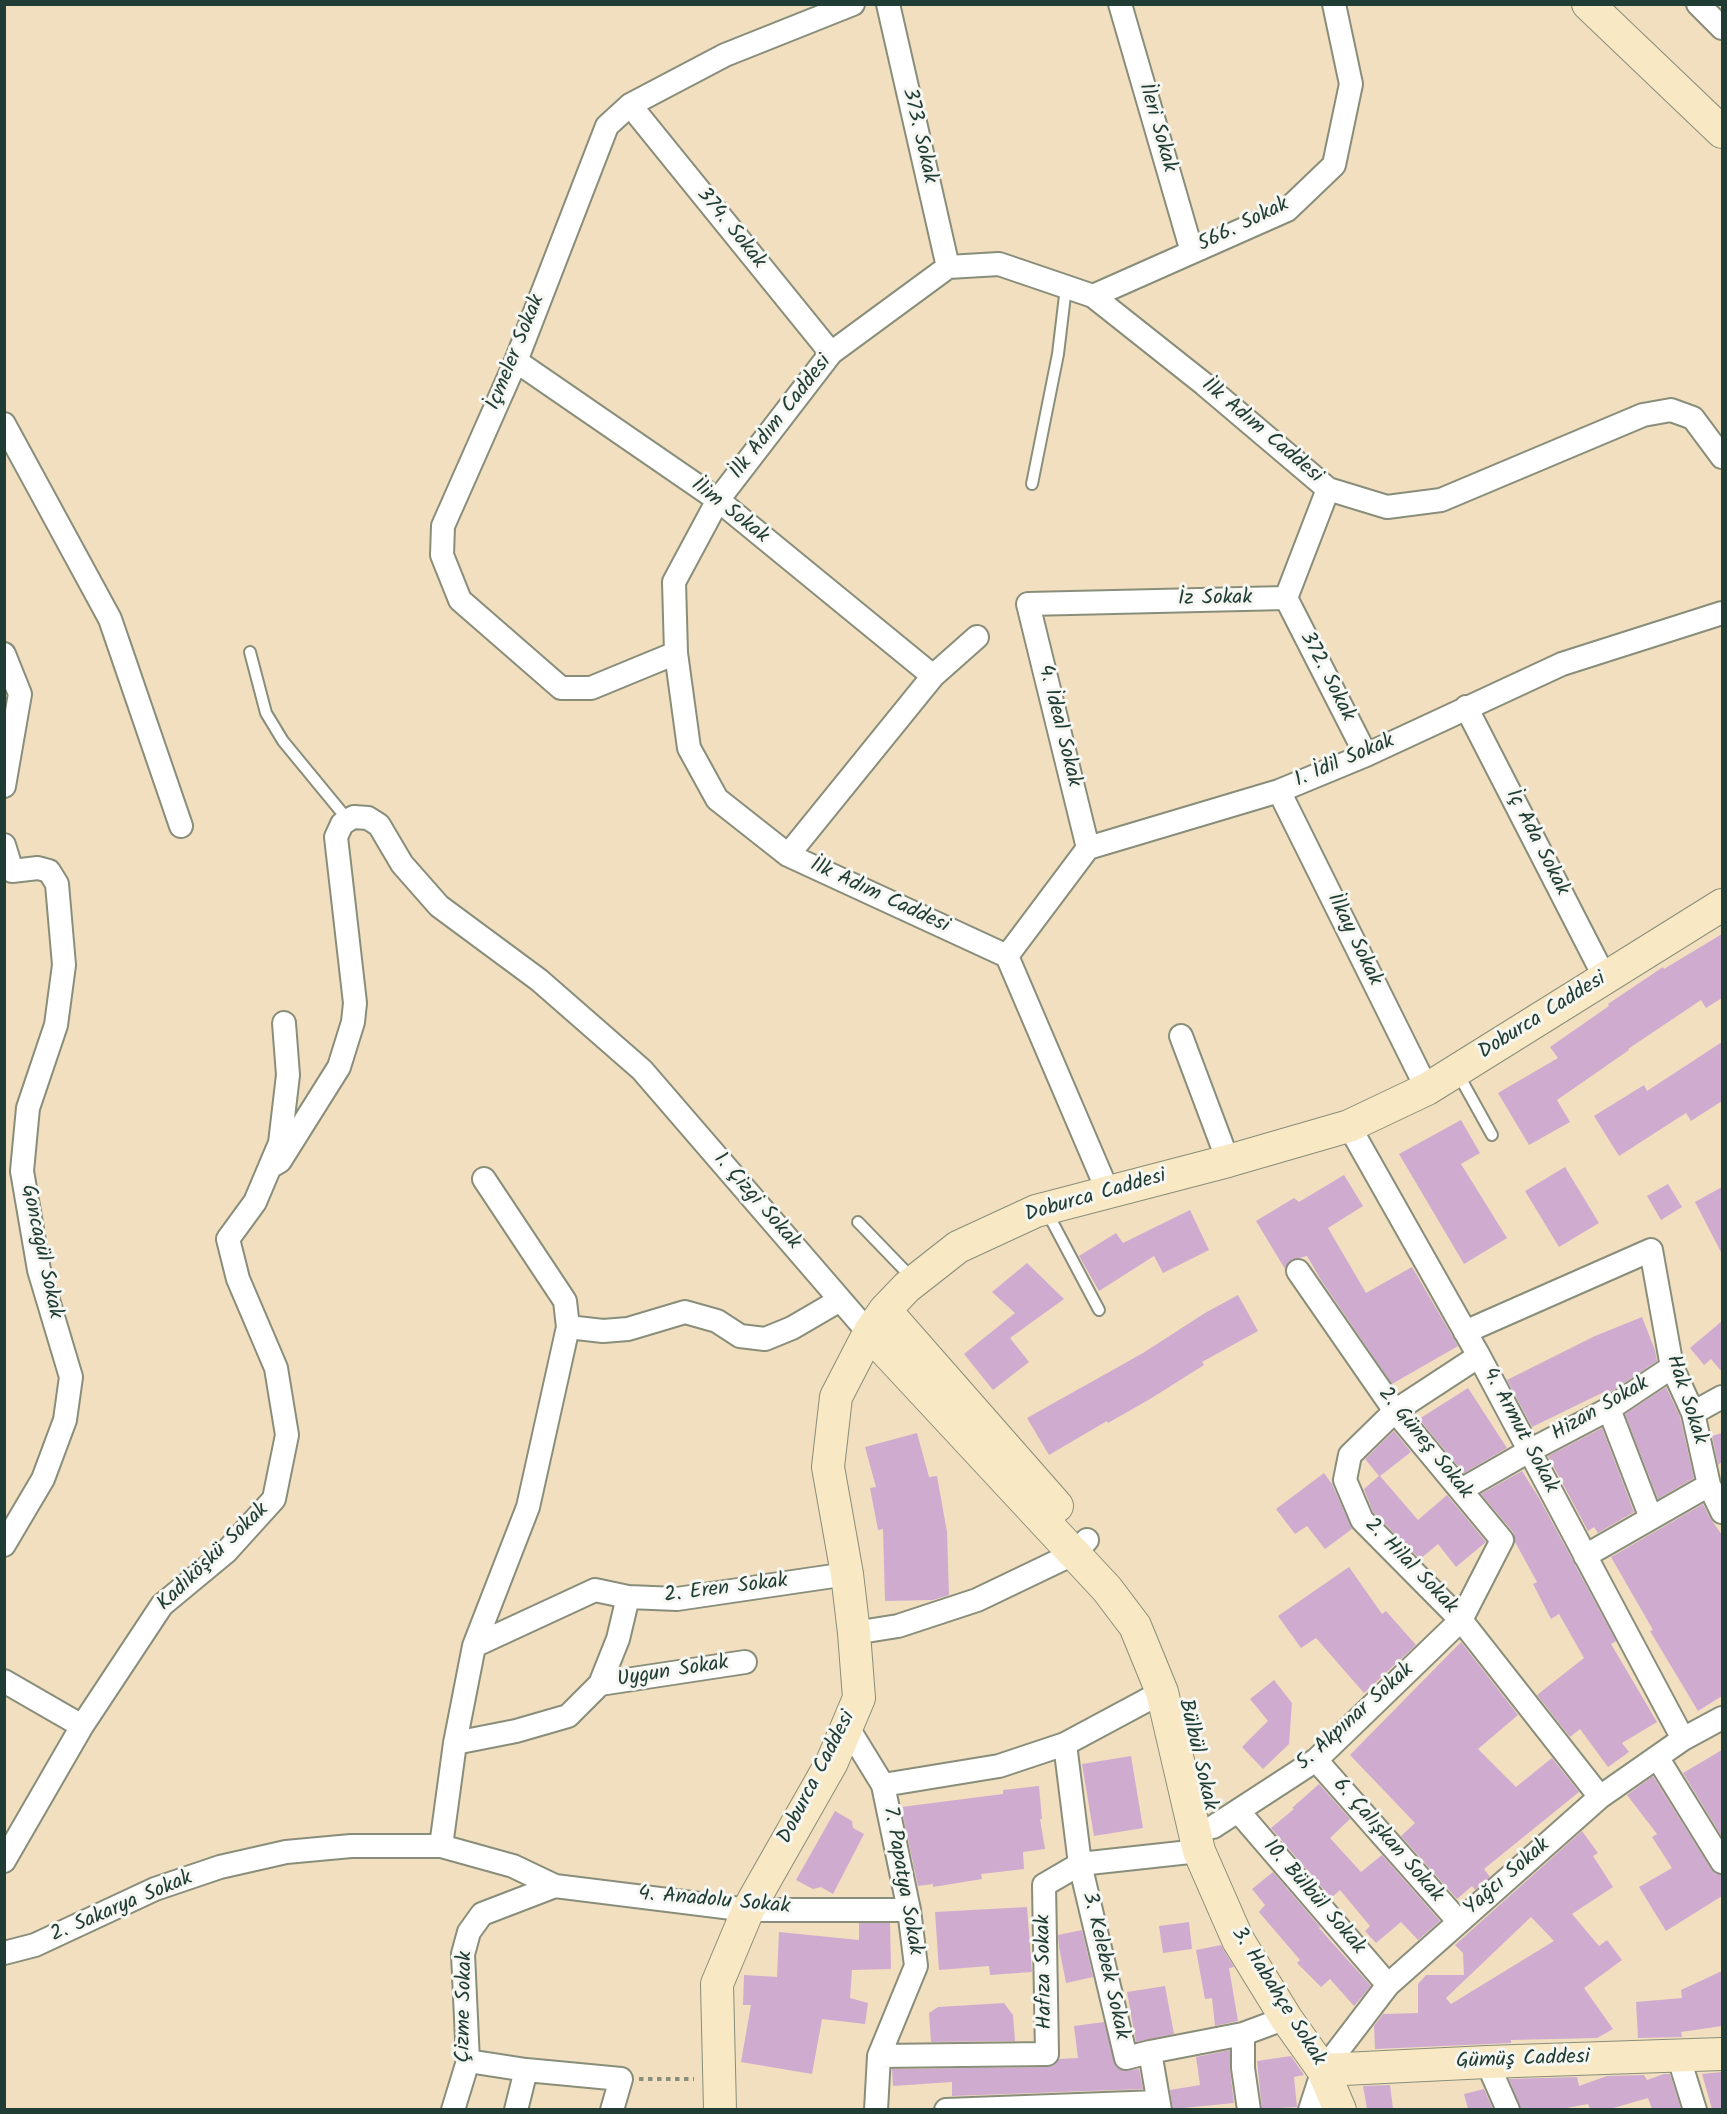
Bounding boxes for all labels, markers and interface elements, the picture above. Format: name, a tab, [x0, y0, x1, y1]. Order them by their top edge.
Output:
street label: İleri Sokak	[1131, 80, 1181, 176]
street label: 373. Sokak	[895, 86, 941, 186]
street label: 374. Sokak	[690, 183, 770, 275]
street label: 566. Sokak	[1194, 193, 1294, 259]
street label: İçmeler Sokak	[482, 292, 552, 414]
street label: İlk Adım Caddesi	[726, 351, 838, 485]
street label: İlk Adım Caddesi	[1195, 374, 1327, 490]
street label: İlim Sokak	[685, 474, 773, 550]
street label: İz Sokak	[1178, 587, 1252, 613]
street label: 372. Sokak	[1293, 628, 1359, 726]
street label: 4. İdeal Sokak	[1031, 662, 1085, 790]
street label: 1. İdil Sokak	[1291, 730, 1399, 794]
street label: İç Ada Sokak	[1498, 786, 1574, 900]
street label: İlk Adım Caddesi	[805, 854, 953, 940]
street label: İlkay Sokak	[1320, 890, 1386, 990]
street label: Doburca Caddesi	[1475, 968, 1611, 1066]
street label: 1. Çizgi Sokak	[707, 1148, 805, 1256]
street label: Doburca Caddesi	[1023, 1165, 1169, 1229]
street label: Goncagül Sokak	[13, 1183, 67, 1321]
street label: Hak Sokak	[1659, 1352, 1711, 1448]
street label: 4. Armut Sokak	[1475, 1364, 1563, 1498]
street label: Hizan Sokak	[1548, 1372, 1654, 1448]
street label: 2. Güneş Sokak	[1371, 1383, 1477, 1505]
street label: Kadıköşkü Sokak	[153, 1499, 275, 1617]
street label: 2. Hilal Sokak	[1358, 1514, 1462, 1620]
street label: 2. Eren Sokak	[663, 1570, 789, 1610]
street label: Uygun Sokak	[616, 1652, 730, 1694]
street label: 5. Akpınar Sokak	[1292, 1659, 1420, 1777]
street label: Bülbül Sokak	[1171, 1697, 1221, 1813]
street label: Doburca Caddesi	[774, 1707, 862, 1849]
street label: 6. Çalışkan Sokak	[1326, 1774, 1448, 1908]
street label: 7. Papatya Sokak	[876, 1805, 926, 1957]
street label: Yağcı Sokak	[1460, 1834, 1556, 1922]
street label: 10. Bülbül Sokak	[1256, 1835, 1370, 1961]
street label: 2. Sakarya Sokak	[47, 1867, 197, 1949]
street label: 4. Anadolu Sokak	[637, 1883, 791, 1921]
street label: 3. Kelebek Sokak	[1075, 1890, 1133, 2042]
street label: Hafıza Sokak	[1032, 1914, 1060, 2030]
street label: 3. Habahçe Sokak	[1224, 1923, 1330, 2071]
street label: Çizme Sokak	[452, 1951, 480, 2063]
street label: Gümüş Caddesi	[1456, 2046, 1590, 2076]

